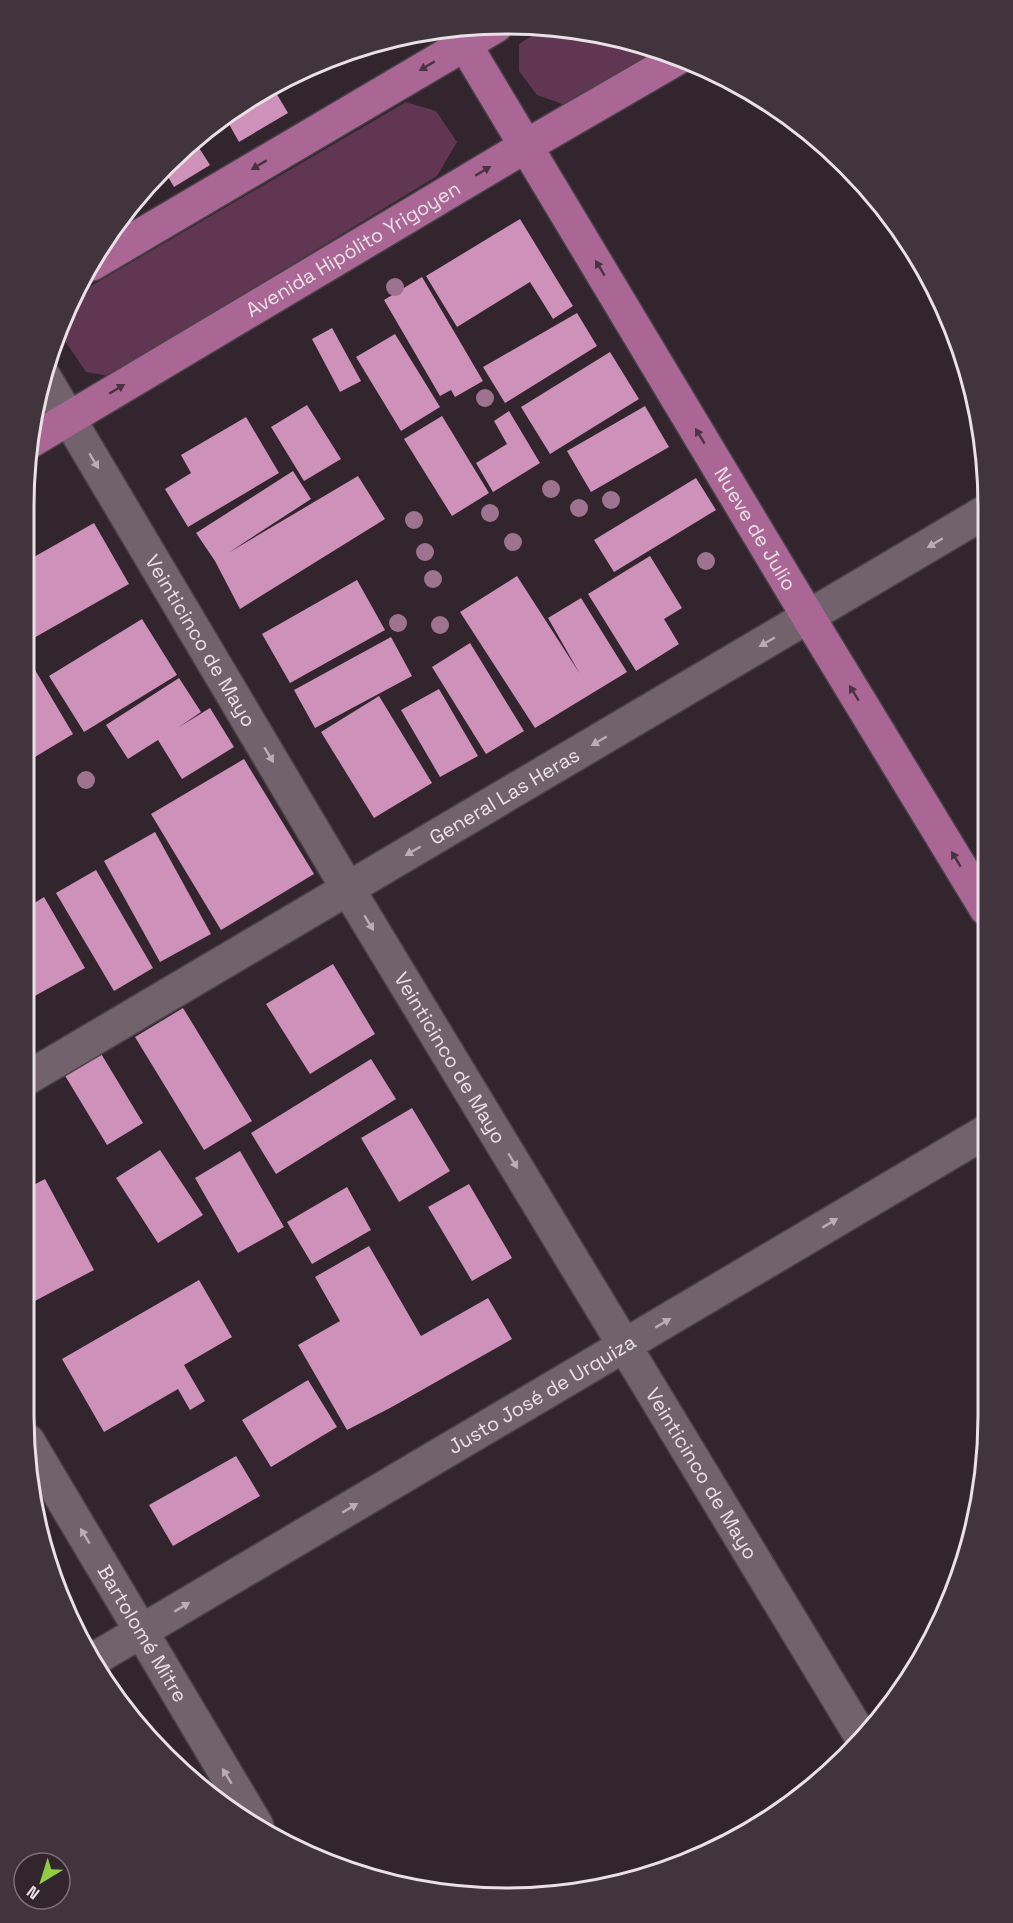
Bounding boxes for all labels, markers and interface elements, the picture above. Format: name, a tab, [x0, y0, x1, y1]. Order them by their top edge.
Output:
one-way arrow	[419, 61, 435, 72]
one-way arrow	[251, 160, 267, 171]
one-way arrow	[475, 166, 491, 177]
street label: Avenida Hipólito Yrigoyen	[241, 175, 465, 323]
one-way arrow	[594, 260, 605, 276]
one-way arrow	[109, 384, 125, 395]
one-way arrow	[694, 428, 705, 444]
one-way arrow	[89, 453, 100, 469]
street label: Nueve de Julio	[708, 462, 803, 595]
one-way arrow	[927, 537, 943, 548]
street label: Veinticinco de Mayo	[139, 550, 262, 732]
one-way arrow	[759, 637, 775, 648]
one-way arrow	[849, 685, 860, 701]
one-way arrow	[591, 736, 607, 747]
street label: General Las Heras	[425, 742, 584, 851]
one-way arrow	[263, 747, 274, 763]
one-way arrow	[405, 845, 421, 856]
one-way arrow	[950, 851, 961, 868]
one-way arrow	[363, 915, 374, 931]
street label: Veinticinco de Mayo	[388, 967, 512, 1148]
one-way arrow	[508, 1153, 519, 1169]
one-way arrow	[822, 1218, 838, 1229]
one-way arrow	[655, 1318, 672, 1328]
street label: Justo José de Urquiza	[443, 1329, 641, 1460]
street label: Veinticinco de Mayo	[640, 1383, 764, 1564]
one-way arrow	[342, 1502, 358, 1513]
one-way arrow	[79, 1528, 90, 1544]
street label: Bartolomé Mitre	[92, 1560, 193, 1707]
one-way arrow	[174, 1601, 190, 1612]
one-way arrow	[222, 1768, 233, 1784]
north arrow	[12, 1851, 72, 1911]
text: N	[22, 1881, 44, 1904]

